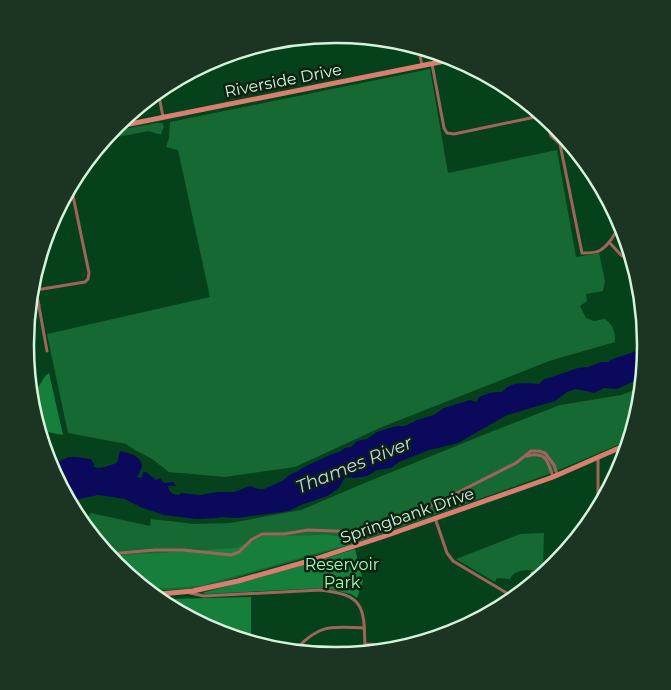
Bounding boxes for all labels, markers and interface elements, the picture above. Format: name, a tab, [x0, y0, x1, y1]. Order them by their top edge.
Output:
street label: Riverside Drive	[223, 60, 343, 101]
water label: Thames River	[293, 431, 416, 498]
street label: Springbank Drive	[338, 484, 476, 547]
park label: Reservoir Park	[305, 555, 379, 592]

